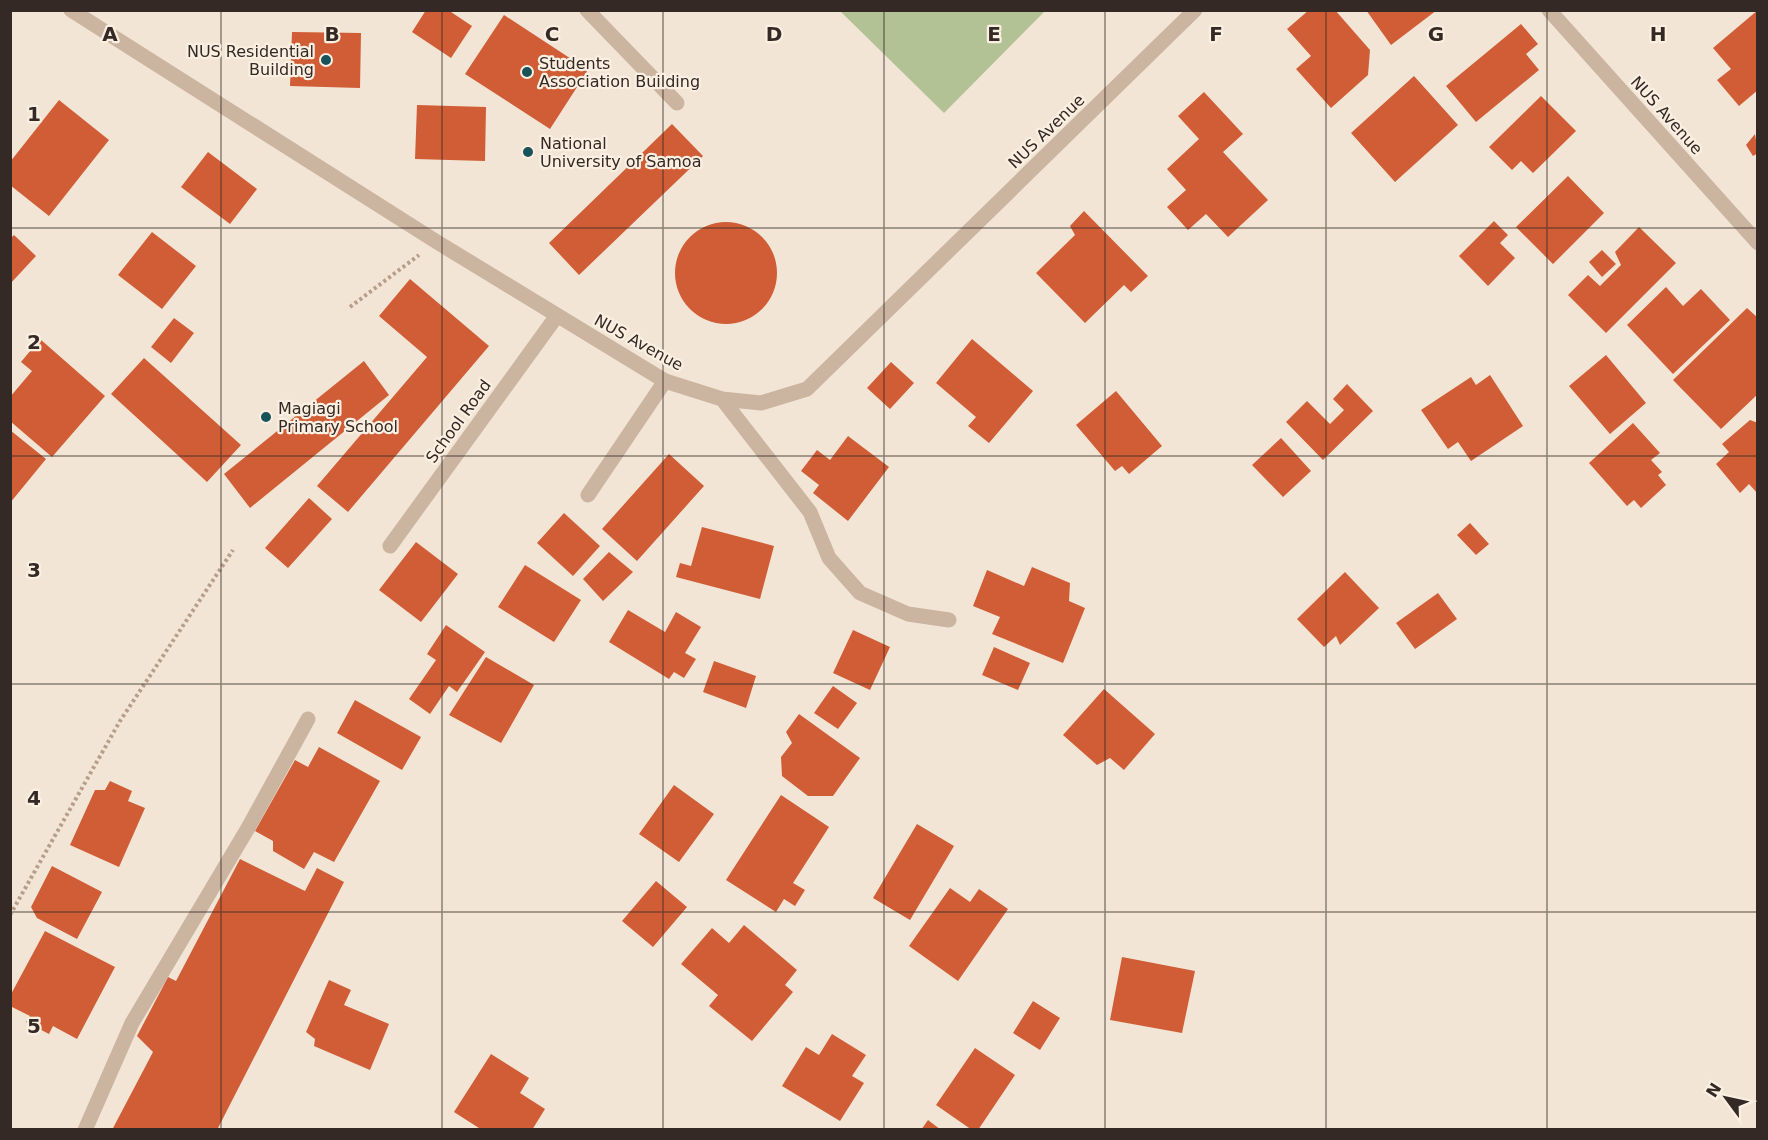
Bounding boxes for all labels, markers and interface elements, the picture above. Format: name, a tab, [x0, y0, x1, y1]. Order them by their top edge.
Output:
text: A	[102, 22, 118, 46]
text: B	[324, 22, 340, 46]
text: C	[545, 22, 559, 46]
text: D	[766, 22, 782, 46]
text: E	[987, 22, 1001, 46]
text: F	[1209, 22, 1223, 46]
text: G	[1428, 22, 1444, 46]
text: H	[1650, 22, 1666, 46]
place label: NUS Residential Building	[187, 42, 314, 79]
marker: NUS Residential Building	[319, 53, 333, 67]
place label: Students Association Building	[539, 54, 700, 91]
marker: Students Association Building	[520, 65, 534, 79]
street label: NUS Avenue	[1627, 72, 1707, 158]
street label: NUS Avenue	[1004, 90, 1088, 172]
text: 1	[27, 102, 41, 126]
place label: National University of Samoa	[540, 134, 701, 171]
marker: National University of Samoa	[521, 145, 535, 159]
street label: NUS Avenue	[591, 310, 686, 375]
text: 2	[27, 330, 41, 354]
street label: School Road	[422, 376, 495, 467]
place label: Magiagi Primary School	[278, 399, 398, 436]
marker: Magiagi Primary School	[259, 410, 273, 424]
text: 3	[27, 558, 41, 582]
text: 4	[27, 786, 41, 810]
text: 5	[27, 1014, 41, 1038]
north arrow	[1696, 1068, 1756, 1128]
text: N	[1702, 1079, 1725, 1101]

